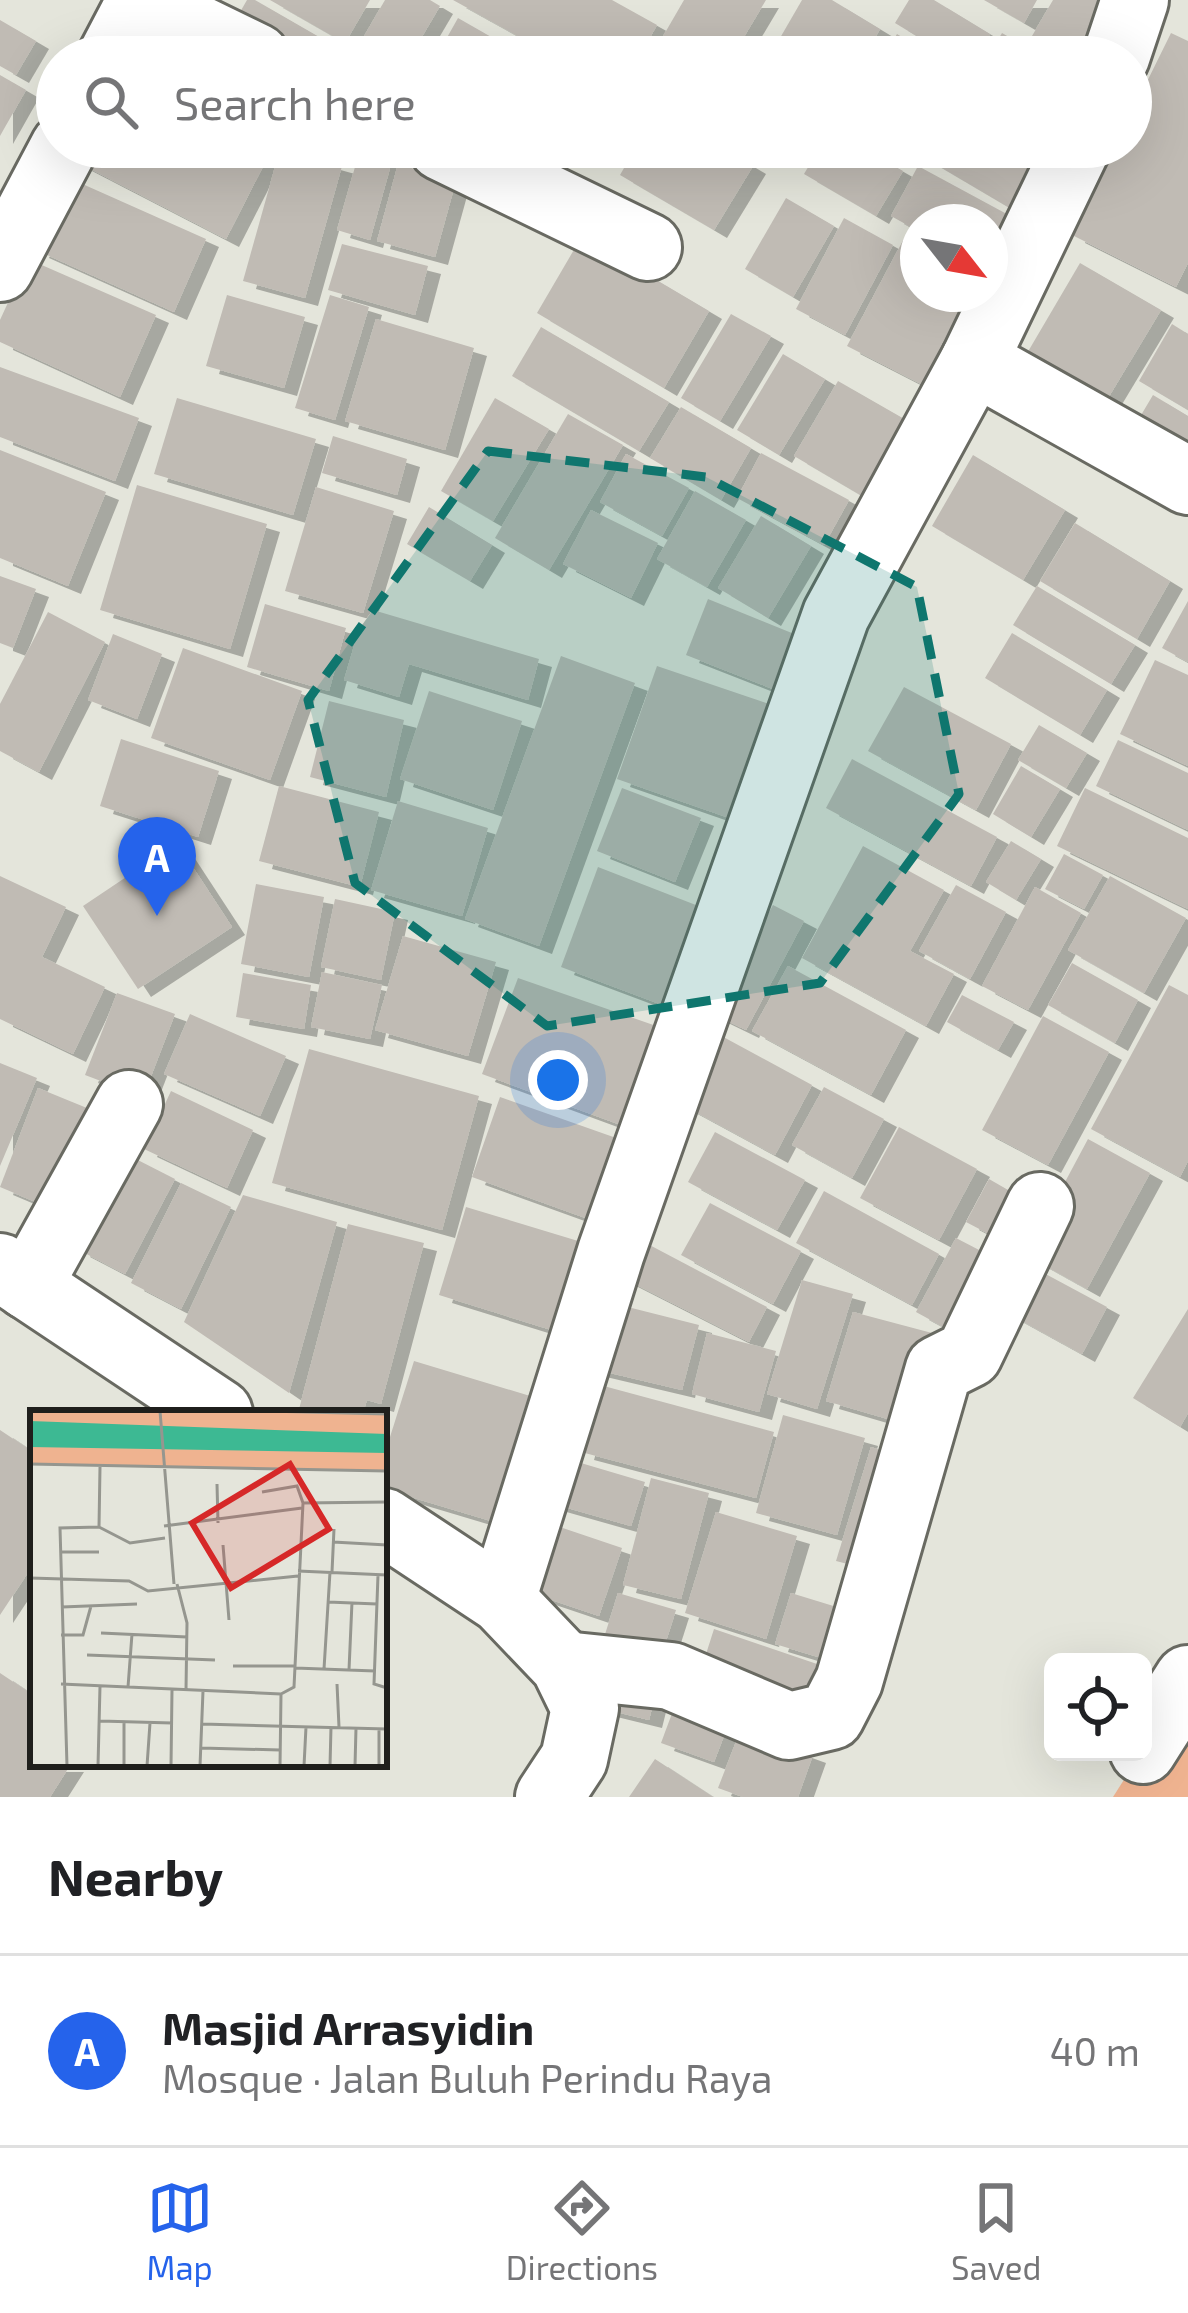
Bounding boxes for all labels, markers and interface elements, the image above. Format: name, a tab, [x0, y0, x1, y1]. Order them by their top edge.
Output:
search box	[36, 36, 1152, 168]
icon: search	[78, 69, 144, 135]
text: Search here	[174, 75, 416, 129]
north arrow	[900, 204, 1008, 312]
pin: A	[118, 817, 196, 916]
your location	[528, 1050, 588, 1110]
inset map	[30, 1410, 387, 1767]
map controls	[1044, 1653, 1152, 1761]
button: locate	[1044, 1653, 1152, 1761]
text: Nearby	[48, 1845, 223, 1906]
text: Masjid Arrasyidin	[162, 2000, 534, 2054]
text: A	[74, 2027, 100, 2074]
text: 40 m	[1050, 2027, 1140, 2074]
text: Mosque · Jalan Buluh Perindu Raya	[162, 2054, 772, 2101]
tab: Map	[147, 2175, 213, 2287]
tab: Directions	[506, 2175, 658, 2287]
tab: Saved	[951, 2175, 1041, 2287]

